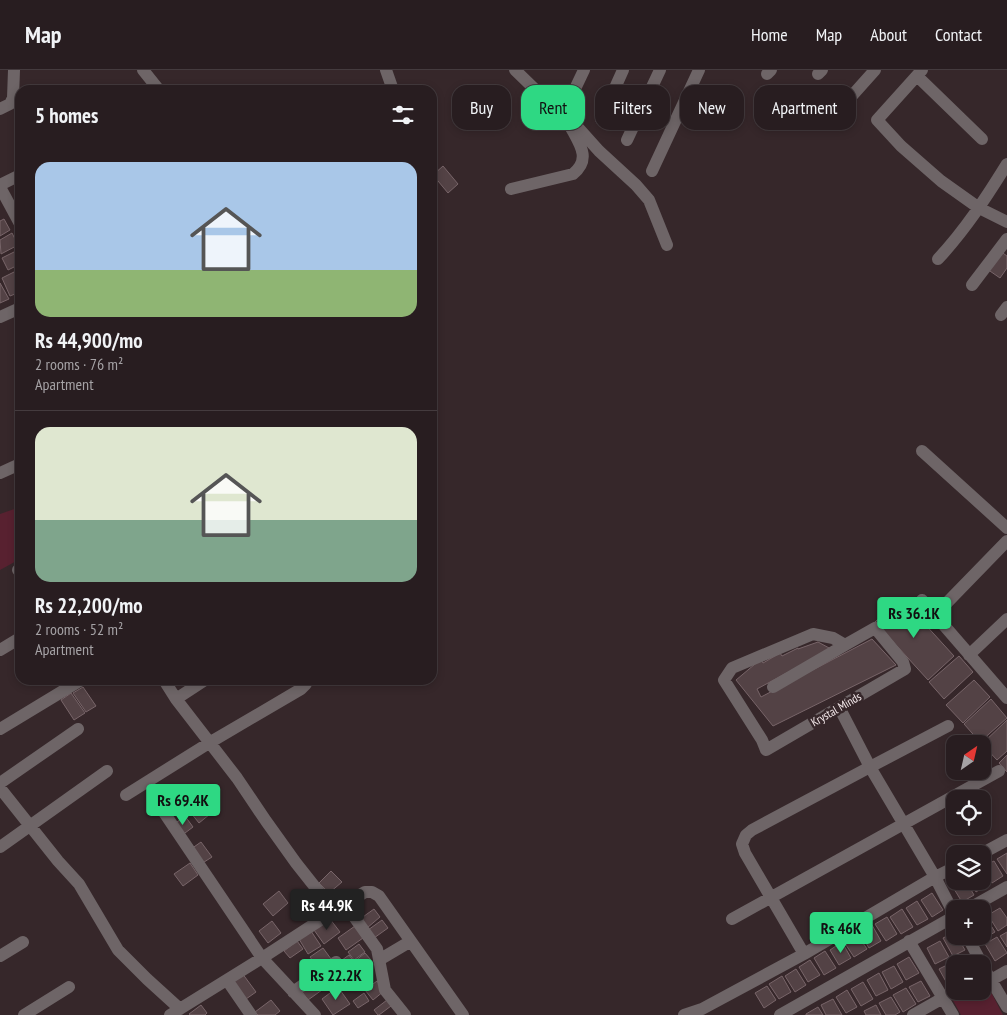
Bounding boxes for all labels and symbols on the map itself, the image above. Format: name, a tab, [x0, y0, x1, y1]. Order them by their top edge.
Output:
pin: Rs 36.1K	[862, 596, 966, 639]
street label: Krystal Minds	[808, 689, 864, 729]
north arrow	[946, 735, 991, 780]
pin: Rs 69.4K	[131, 784, 235, 826]
pin: Rs 44.9K	[275, 888, 379, 931]
pin: Rs 46K	[800, 912, 882, 954]
pin: Rs 22.2K	[284, 958, 388, 1001]

